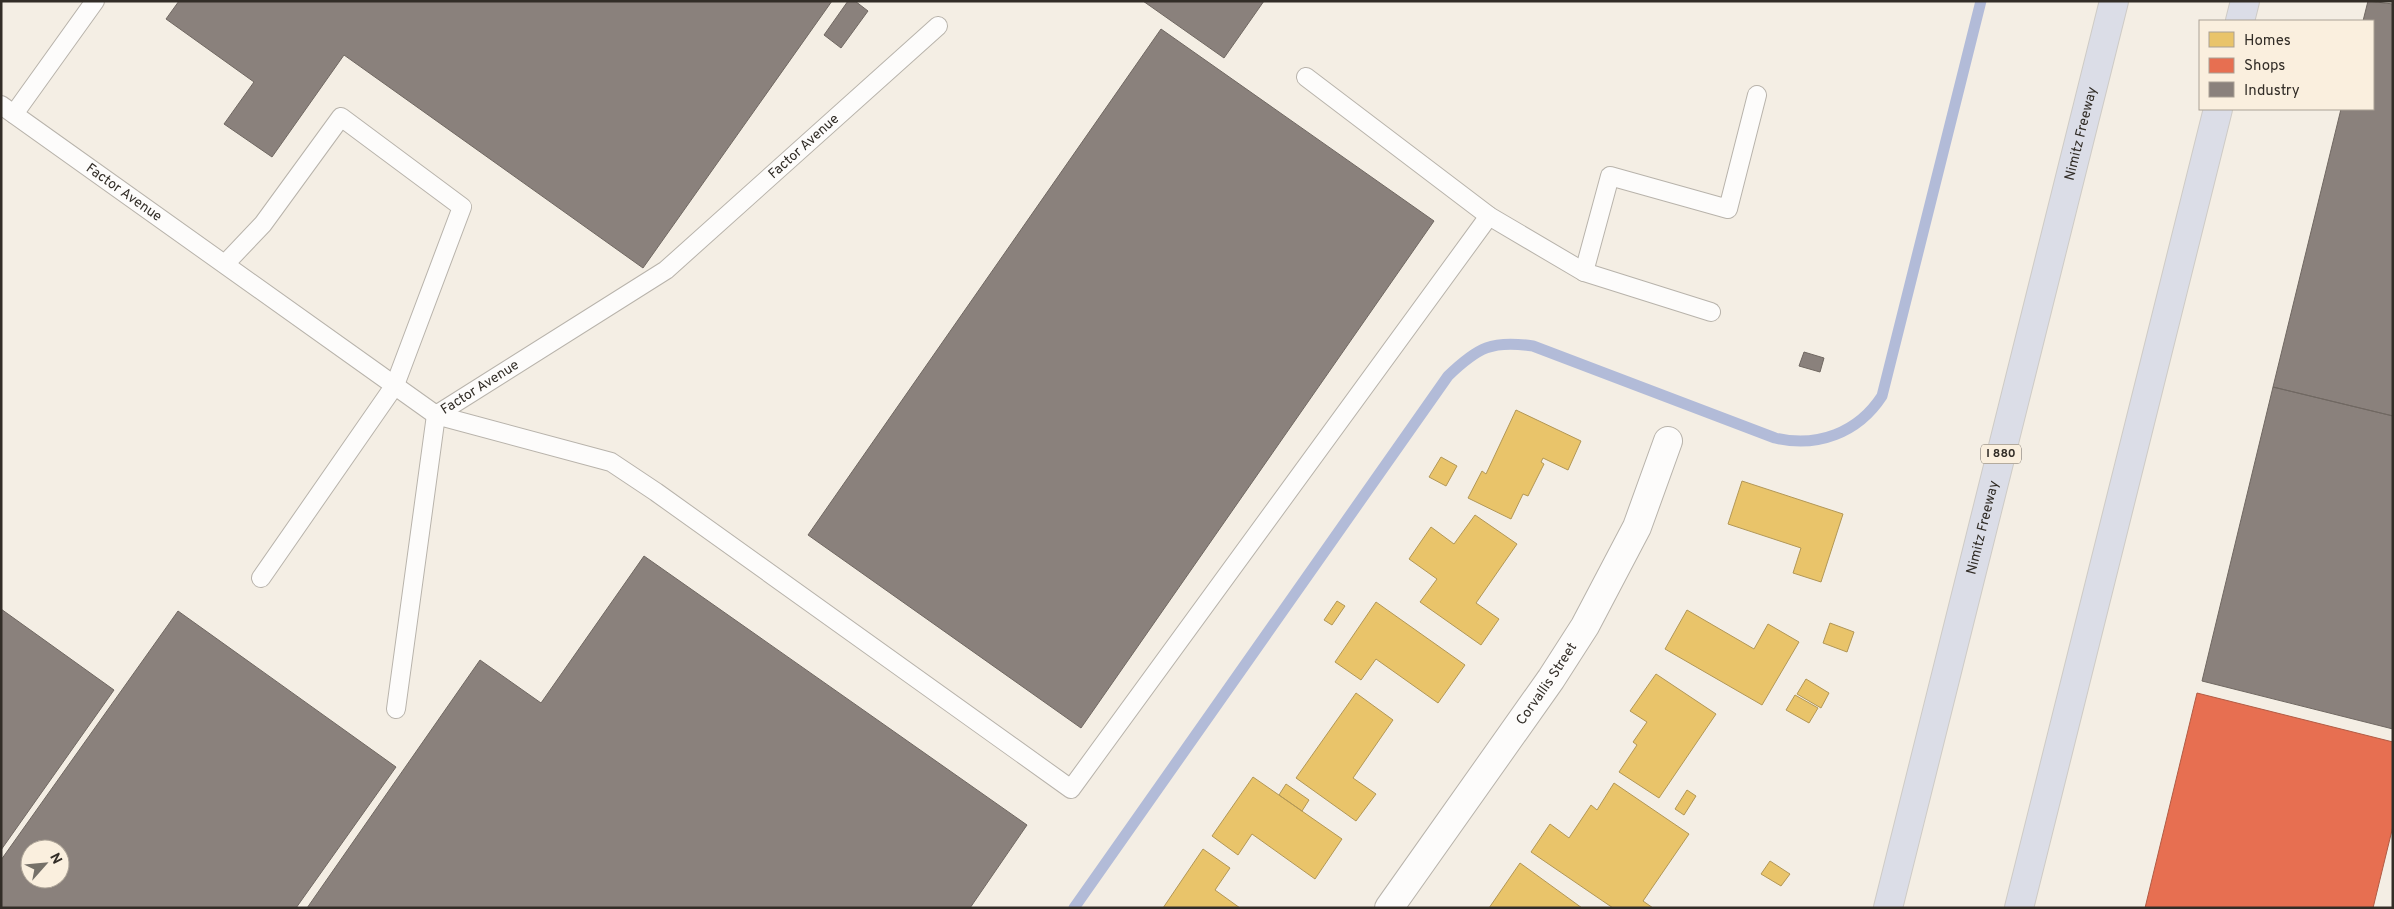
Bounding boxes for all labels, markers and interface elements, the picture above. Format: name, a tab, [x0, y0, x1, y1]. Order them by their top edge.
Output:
legend	[2199, 20, 2374, 110]
text: Homes	[2244, 32, 2291, 51]
text: Shops	[2244, 57, 2285, 76]
text: Industry	[2244, 82, 2300, 101]
street label: Nimitz Freeway	[2061, 85, 2101, 182]
street label: Factor Avenue	[765, 110, 843, 183]
street label: Factor Avenue	[83, 160, 165, 225]
street label: Factor Avenue	[438, 356, 522, 418]
road number: I 880	[1981, 444, 2021, 464]
street label: Nimitz Freeway	[1963, 479, 2003, 576]
street label: Corvallis Street	[1513, 639, 1581, 728]
north arrow	[20, 839, 70, 889]
text: N	[45, 850, 65, 867]

